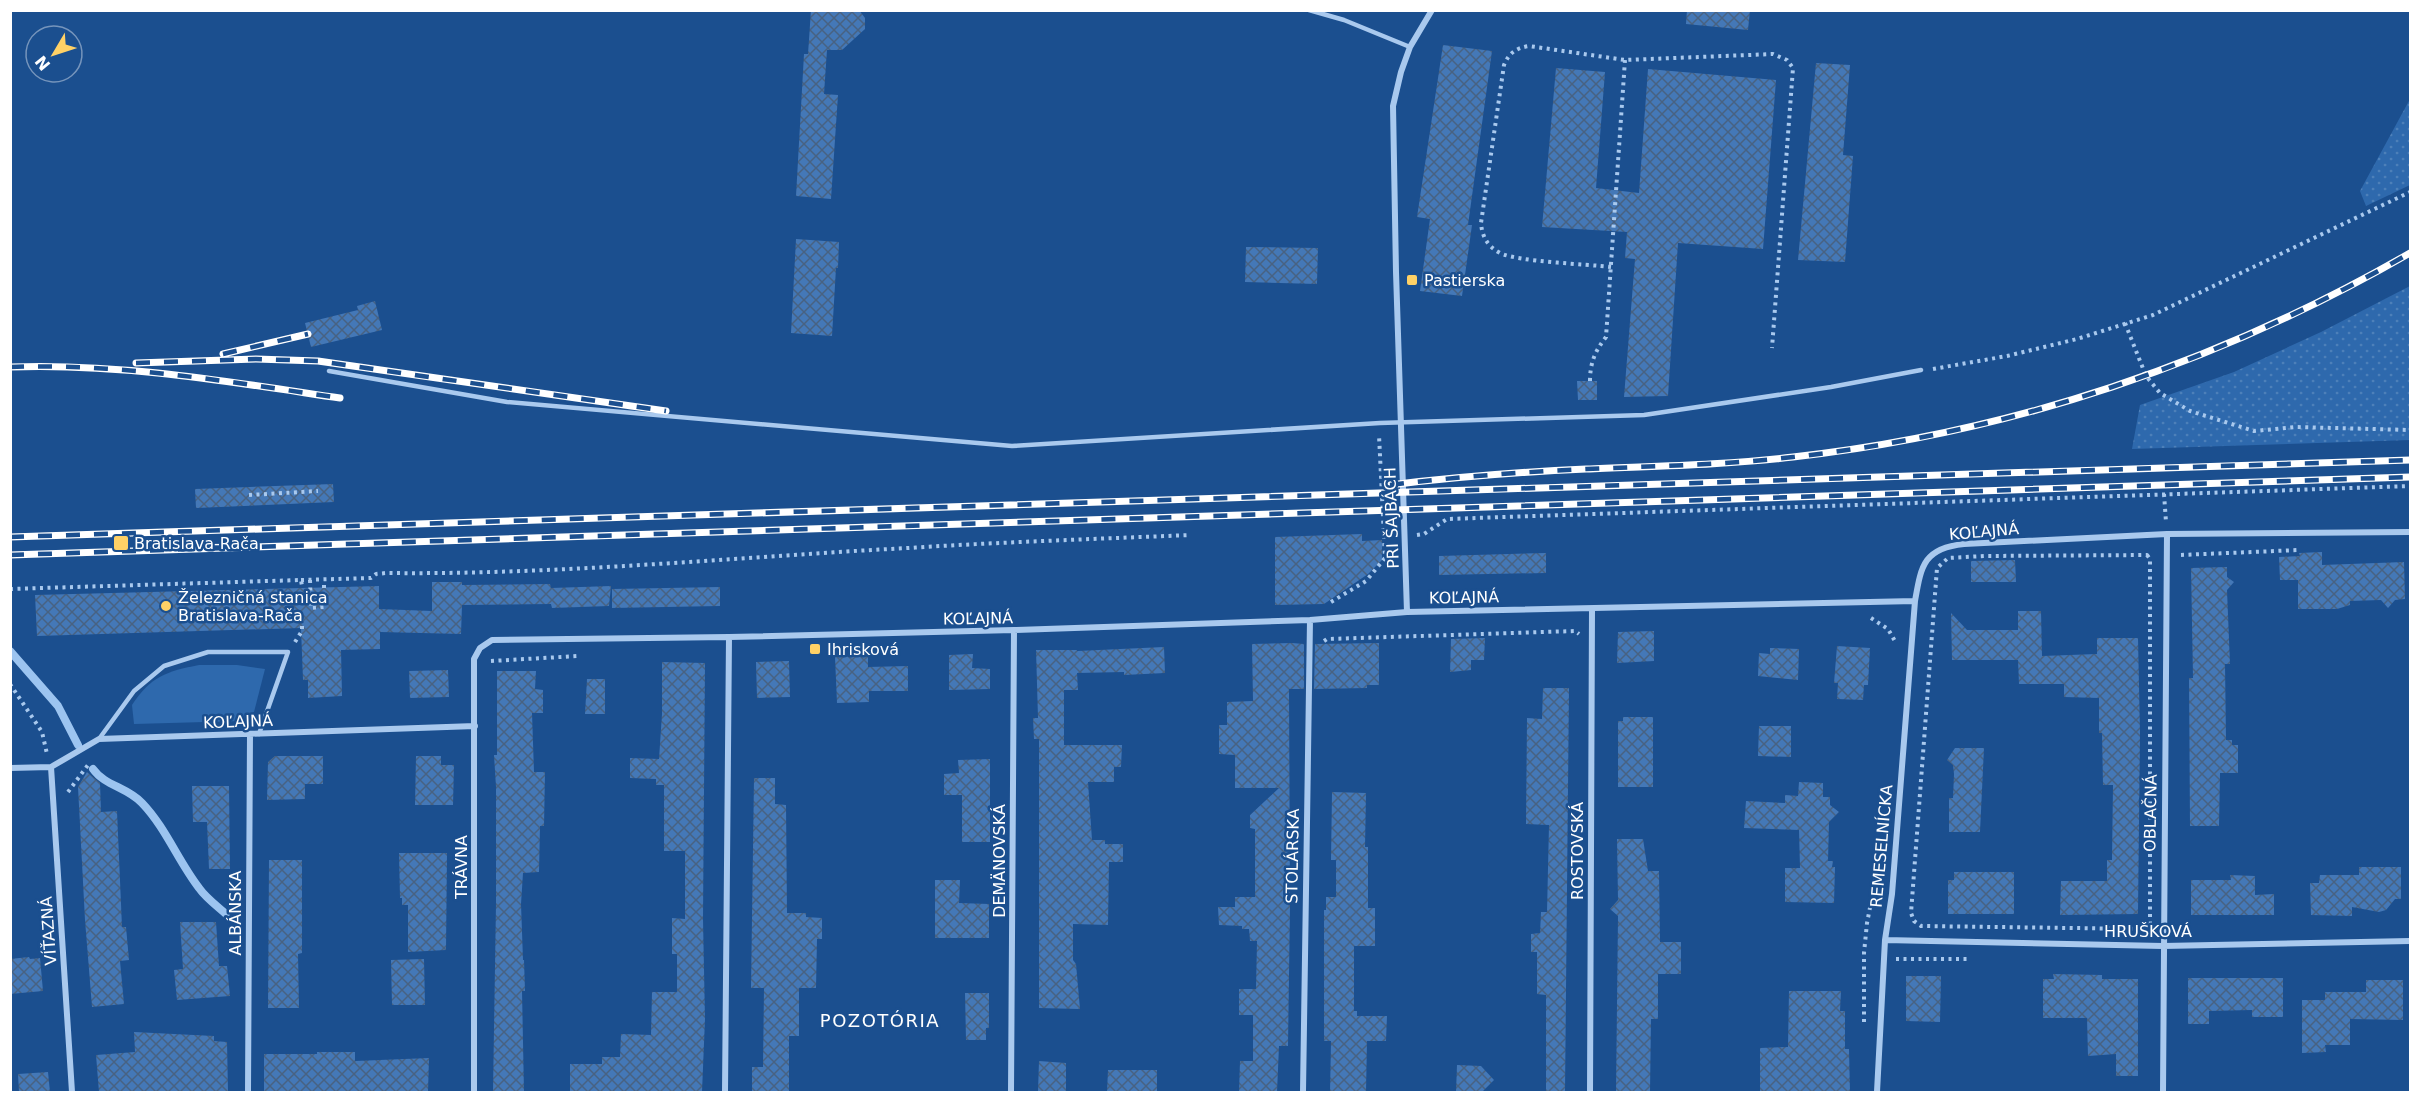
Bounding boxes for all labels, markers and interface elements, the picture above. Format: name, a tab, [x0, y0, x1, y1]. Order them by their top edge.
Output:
north arrow	[24, 24, 84, 84]
text: N	[31, 52, 54, 74]
place label: Pastierska	[1424, 271, 1505, 290]
marker: Pastierska	[1405, 273, 1419, 287]
street label: PRI ŠAJBÁCH	[1380, 467, 1403, 569]
street label: KOĽAJNÁ	[1948, 519, 2020, 544]
marker: Bratislava-Rača	[112, 534, 130, 552]
place label: Bratislava-Rača	[134, 534, 259, 553]
street label: KOĽAJNÁ	[1429, 587, 1499, 608]
place label: Železničná stanica Bratislava-Rača	[178, 588, 328, 625]
marker: Železničná stanica Bratislava-Rača	[159, 599, 173, 613]
street label: KOĽAJNÁ	[943, 608, 1013, 629]
place label: Ihrisková	[827, 640, 899, 659]
marker: Ihrisková	[808, 642, 822, 656]
street label: KOĽAJNÁ	[203, 711, 273, 732]
street label: OBLAČNÁ	[2140, 774, 2161, 852]
street label: REMESELNÍCKA	[1867, 784, 1896, 908]
street label: ROSTOVSKÁ	[1568, 802, 1587, 900]
street label: DEMÄNOVSKÁ	[990, 804, 1009, 918]
street label: STOLÁRSKA	[1282, 808, 1303, 904]
street label: TRÁVNA	[452, 835, 471, 900]
street label: ALBÁNSKA	[226, 870, 245, 956]
street label: VÍŤAZNÁ	[37, 896, 60, 966]
street label: HRUŠKOVÁ	[2104, 922, 2192, 941]
district label: POZOTÓRIA	[820, 1010, 940, 1031]

